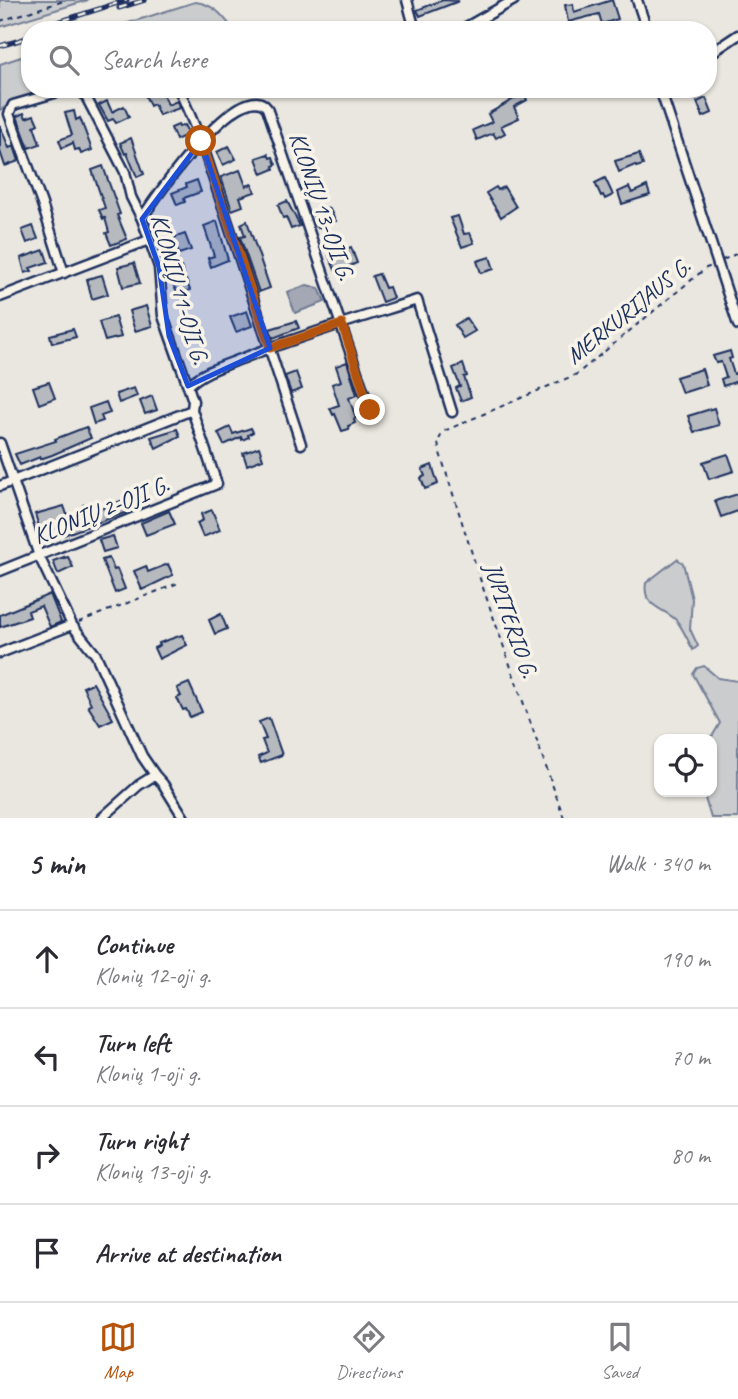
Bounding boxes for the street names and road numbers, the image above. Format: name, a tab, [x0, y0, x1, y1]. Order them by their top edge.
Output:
street label: KLONIŲ 13-OJI G.	[283, 128, 361, 284]
street label: KLONIŲ 11-OJI G.	[144, 211, 216, 368]
street label: MERKURIJAUS G.	[559, 251, 697, 371]
street label: KLONIŲ 2-OJI G.	[29, 469, 174, 551]
street label: JUPITERIO G.	[477, 558, 545, 682]

